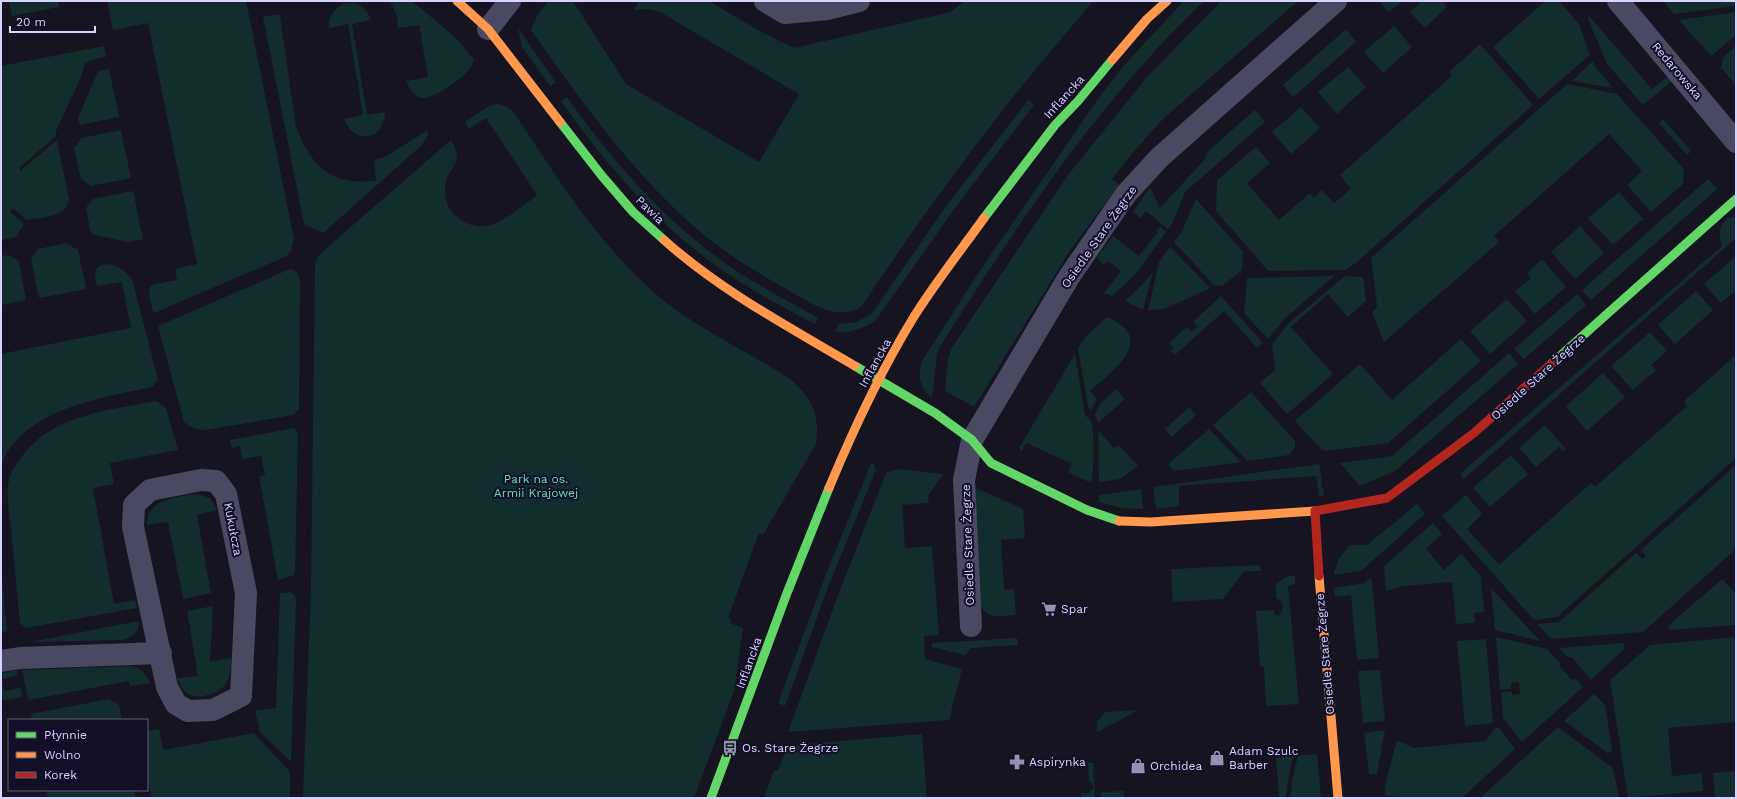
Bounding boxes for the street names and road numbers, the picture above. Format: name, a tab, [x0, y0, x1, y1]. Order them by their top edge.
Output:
street label: Redarowska	[1649, 40, 1705, 103]
street label: Inflancka	[1041, 72, 1087, 122]
street label: Osiedle Stare Żegrze	[1058, 183, 1140, 291]
street label: Pawia	[633, 193, 667, 227]
street label: Osiedle Stare Żegrze	[1488, 331, 1588, 423]
street label: Inflancka	[856, 336, 894, 390]
street label: Osiedle Stare Żegrze	[959, 484, 977, 606]
street label: Kukułcza	[221, 501, 245, 557]
street label: Osiedle Stare Żegrze	[1313, 593, 1337, 715]
street label: Inflancka	[733, 635, 765, 691]

